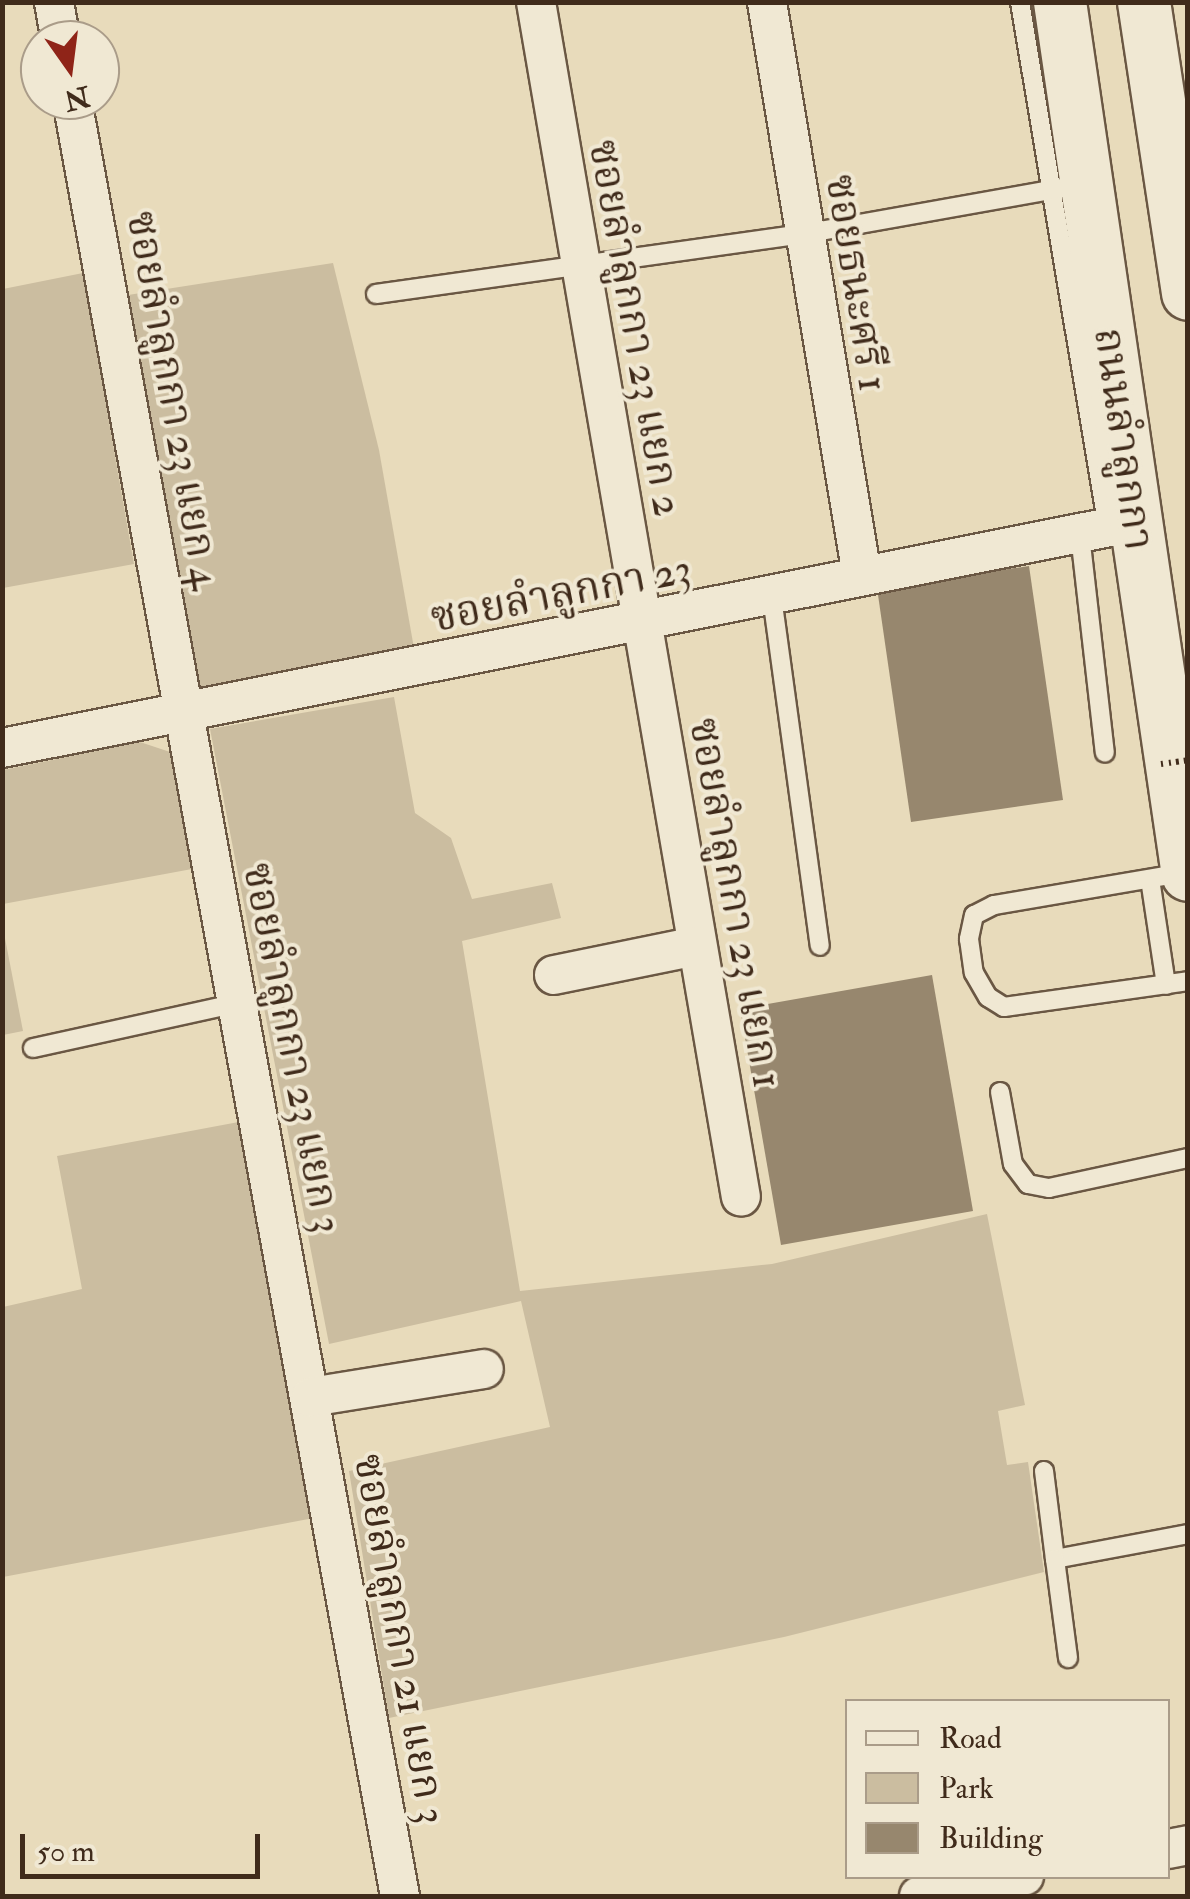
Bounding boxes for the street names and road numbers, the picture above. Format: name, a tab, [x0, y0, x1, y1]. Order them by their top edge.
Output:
street label: ซอยลำลูกกา 23 แยก 2	[577, 136, 693, 520]
street label: ซอยธนะศรี 1	[814, 171, 898, 395]
street label: ซอยลำลูกกา 23 แยก 4	[115, 207, 231, 593]
street label: ถนนลำลูกกา	[1082, 325, 1164, 553]
street label: ซอยลำลูกกา 23	[427, 544, 695, 644]
street label: ซอยลำลูกกา 23 แยก 1	[678, 714, 792, 1092]
street label: ซอยลำลูกกา 23 แยก 3	[231, 859, 353, 1237]
street label: ซอยลำลูกกา 21 แยก 3	[343, 1450, 457, 1828]

